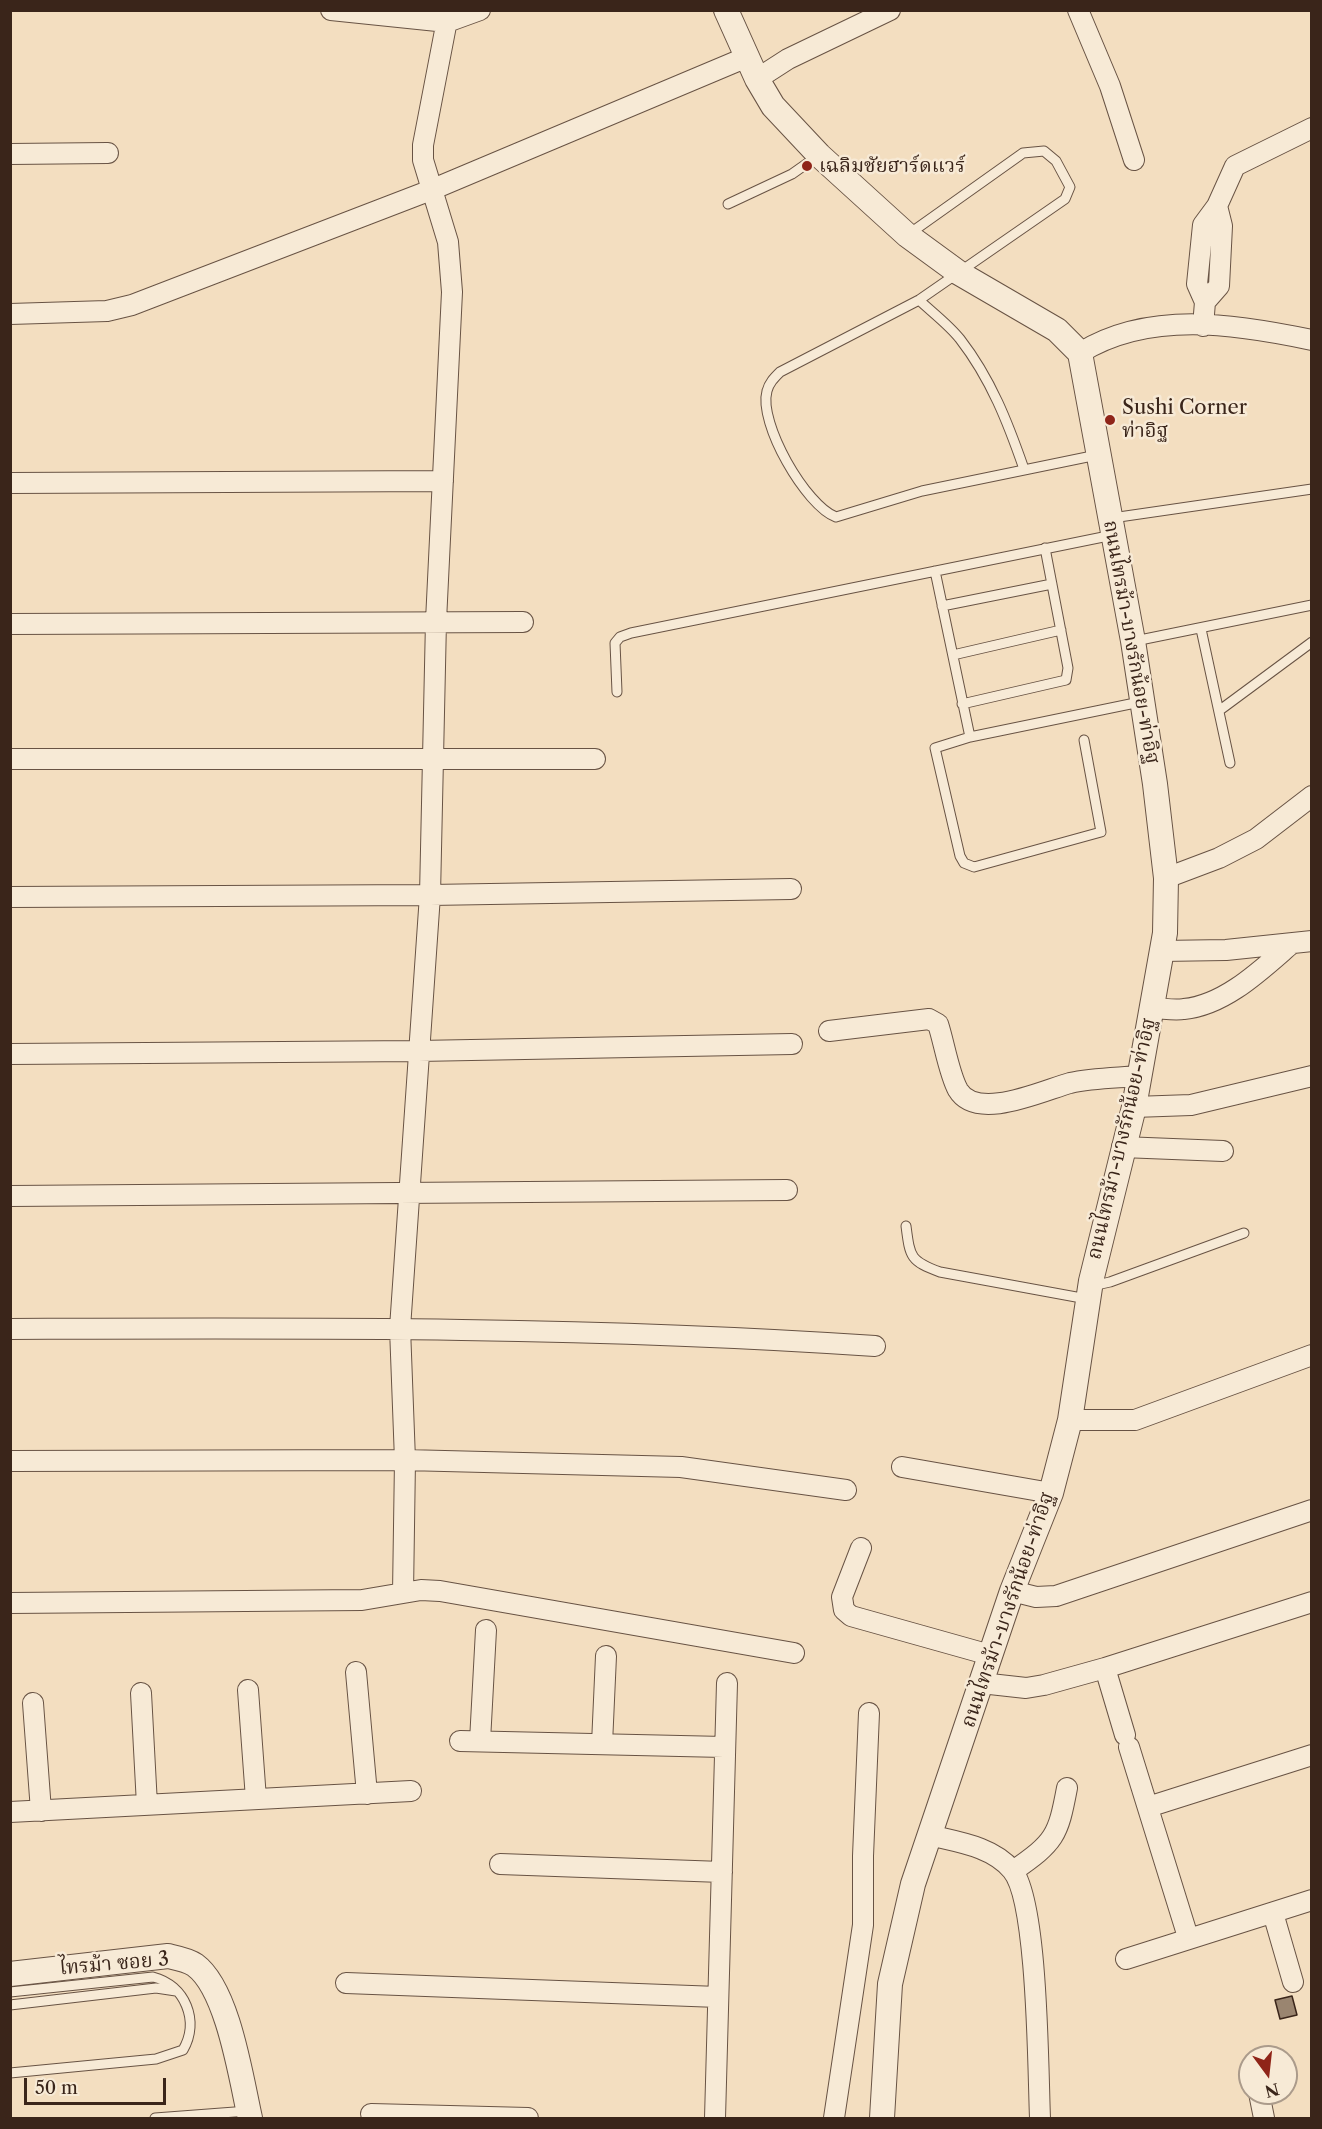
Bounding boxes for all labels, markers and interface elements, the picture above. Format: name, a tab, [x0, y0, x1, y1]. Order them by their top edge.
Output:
place label: เฉลิมชัยฮาร์ดแวร์	[819, 154, 965, 178]
marker: เฉลิมชัยฮาร์ดแวร์	[800, 159, 814, 173]
place label: Sushi Corner ท่าอิฐ	[1122, 396, 1247, 443]
marker: Sushi Corner ท่าอิฐ	[1103, 413, 1117, 427]
street label: ถนนไทรม้า-บางรักน้อย-ท่าอิฐ	[1098, 518, 1164, 766]
street label: ถนนไทรม้า-บางรักน้อย-ท่าอิฐ	[1083, 1016, 1161, 1262]
street label: ถนนไทรม้า-บางรักน้อย-ท่าอิฐ	[956, 1489, 1060, 1731]
street label: ไทรม้า ซอย 3	[58, 1947, 170, 1981]
north arrow	[1238, 2045, 1298, 2105]
scale bar	[27, 2066, 170, 2104]
text: 50 m	[35, 2077, 78, 2099]
text: N	[1263, 2079, 1281, 2102]

